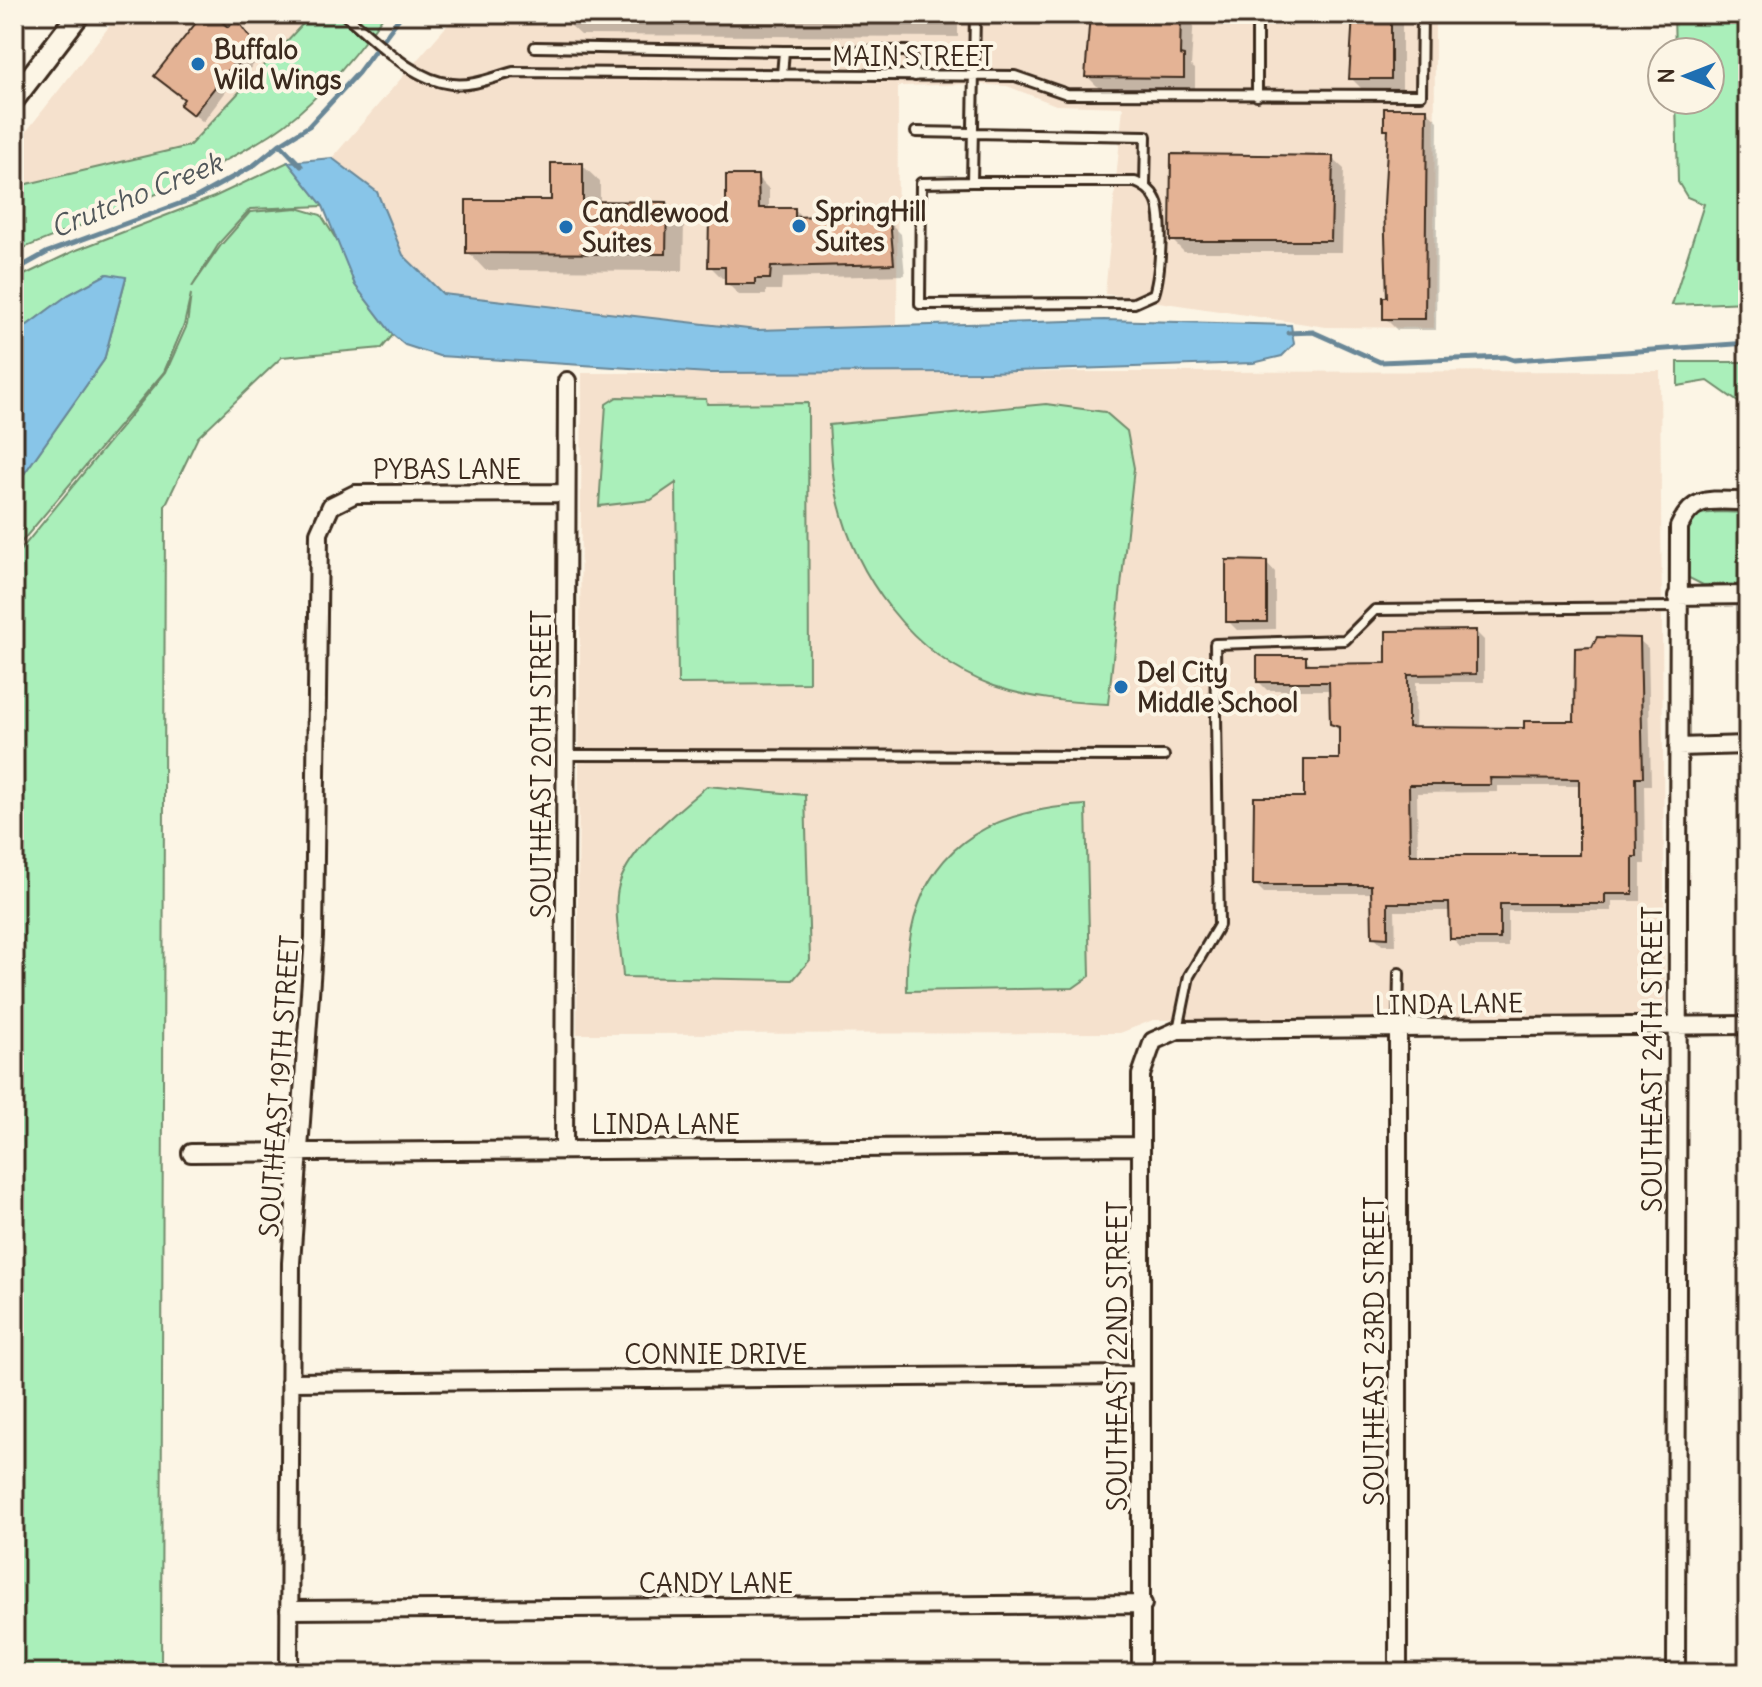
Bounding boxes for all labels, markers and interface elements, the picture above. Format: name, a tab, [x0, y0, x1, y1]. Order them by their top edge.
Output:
place label: Buffalo Wild Wings	[214, 33, 342, 96]
north arrow	[1646, 36, 1726, 116]
street label: MAIN STREET	[832, 40, 994, 73]
marker: Buffalo Wild Wings	[189, 55, 207, 73]
text: N	[1652, 68, 1680, 84]
water label: Crutcho Creek	[45, 144, 229, 246]
place label: SpringHill Suites	[815, 195, 926, 258]
place label: Candlewood Suites	[582, 196, 729, 259]
marker: SpringHill Suites	[790, 217, 808, 235]
marker: Candlewood Suites	[557, 218, 575, 236]
street label: PYBAS LANE	[373, 453, 521, 486]
street label: SOUTHEAST 20TH STREET	[525, 610, 558, 918]
place label: Del City Middle School	[1137, 656, 1298, 719]
marker: Del City Middle School	[1112, 678, 1130, 696]
street label: SOUTHEAST 24TH STREET	[1636, 906, 1669, 1212]
street label: SOUTHEAST 19TH STREET	[252, 934, 306, 1238]
street label: LINDA LANE	[1374, 986, 1524, 1022]
street label: LINDA LANE	[592, 1108, 740, 1141]
street label: SOUTHEAST 23RD STREET	[1358, 1196, 1391, 1506]
street label: SOUTHEAST 22ND STREET	[1101, 1201, 1134, 1511]
street label: CONNIE DRIVE	[624, 1338, 808, 1371]
street label: CANDY LANE	[639, 1567, 793, 1600]

